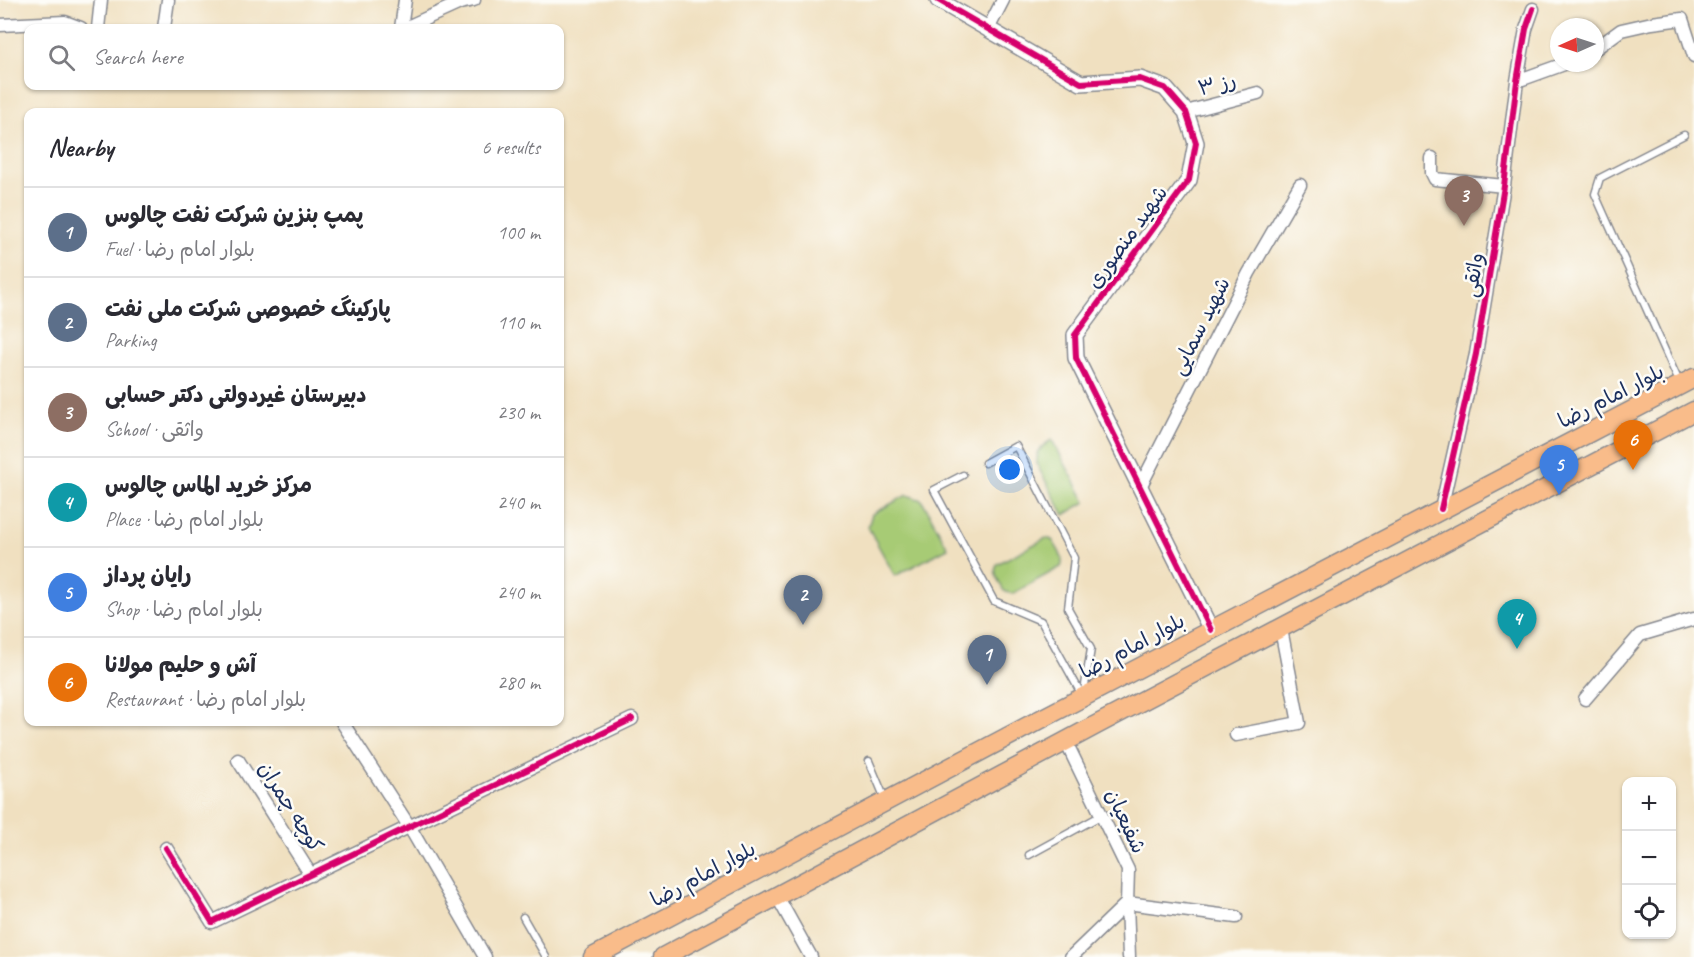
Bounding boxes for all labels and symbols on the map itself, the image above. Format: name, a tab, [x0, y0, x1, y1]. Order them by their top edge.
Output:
north arrow	[1550, 18, 1604, 72]
street label: رز ۳	[1195, 67, 1239, 101]
pin: 3	[1444, 176, 1484, 226]
street label: شهید منصوری	[1081, 180, 1173, 294]
street label: واثقی	[1457, 251, 1490, 299]
street label: شهید سمایی	[1164, 273, 1237, 380]
street label: بلوار امام رضا	[1554, 358, 1670, 437]
pin: 6	[1614, 420, 1652, 470]
pin: 5	[1540, 446, 1578, 495]
your location	[995, 455, 1024, 484]
pin: 2	[784, 576, 822, 625]
pin: 4	[1498, 600, 1537, 649]
street label: بلوار امام رضا	[1075, 607, 1191, 687]
pin: 1	[968, 636, 1006, 685]
street label: کوچه چمران	[253, 757, 329, 857]
street label: شفیعیان	[1100, 785, 1152, 857]
street label: بلوار امام رضا	[646, 835, 762, 915]

